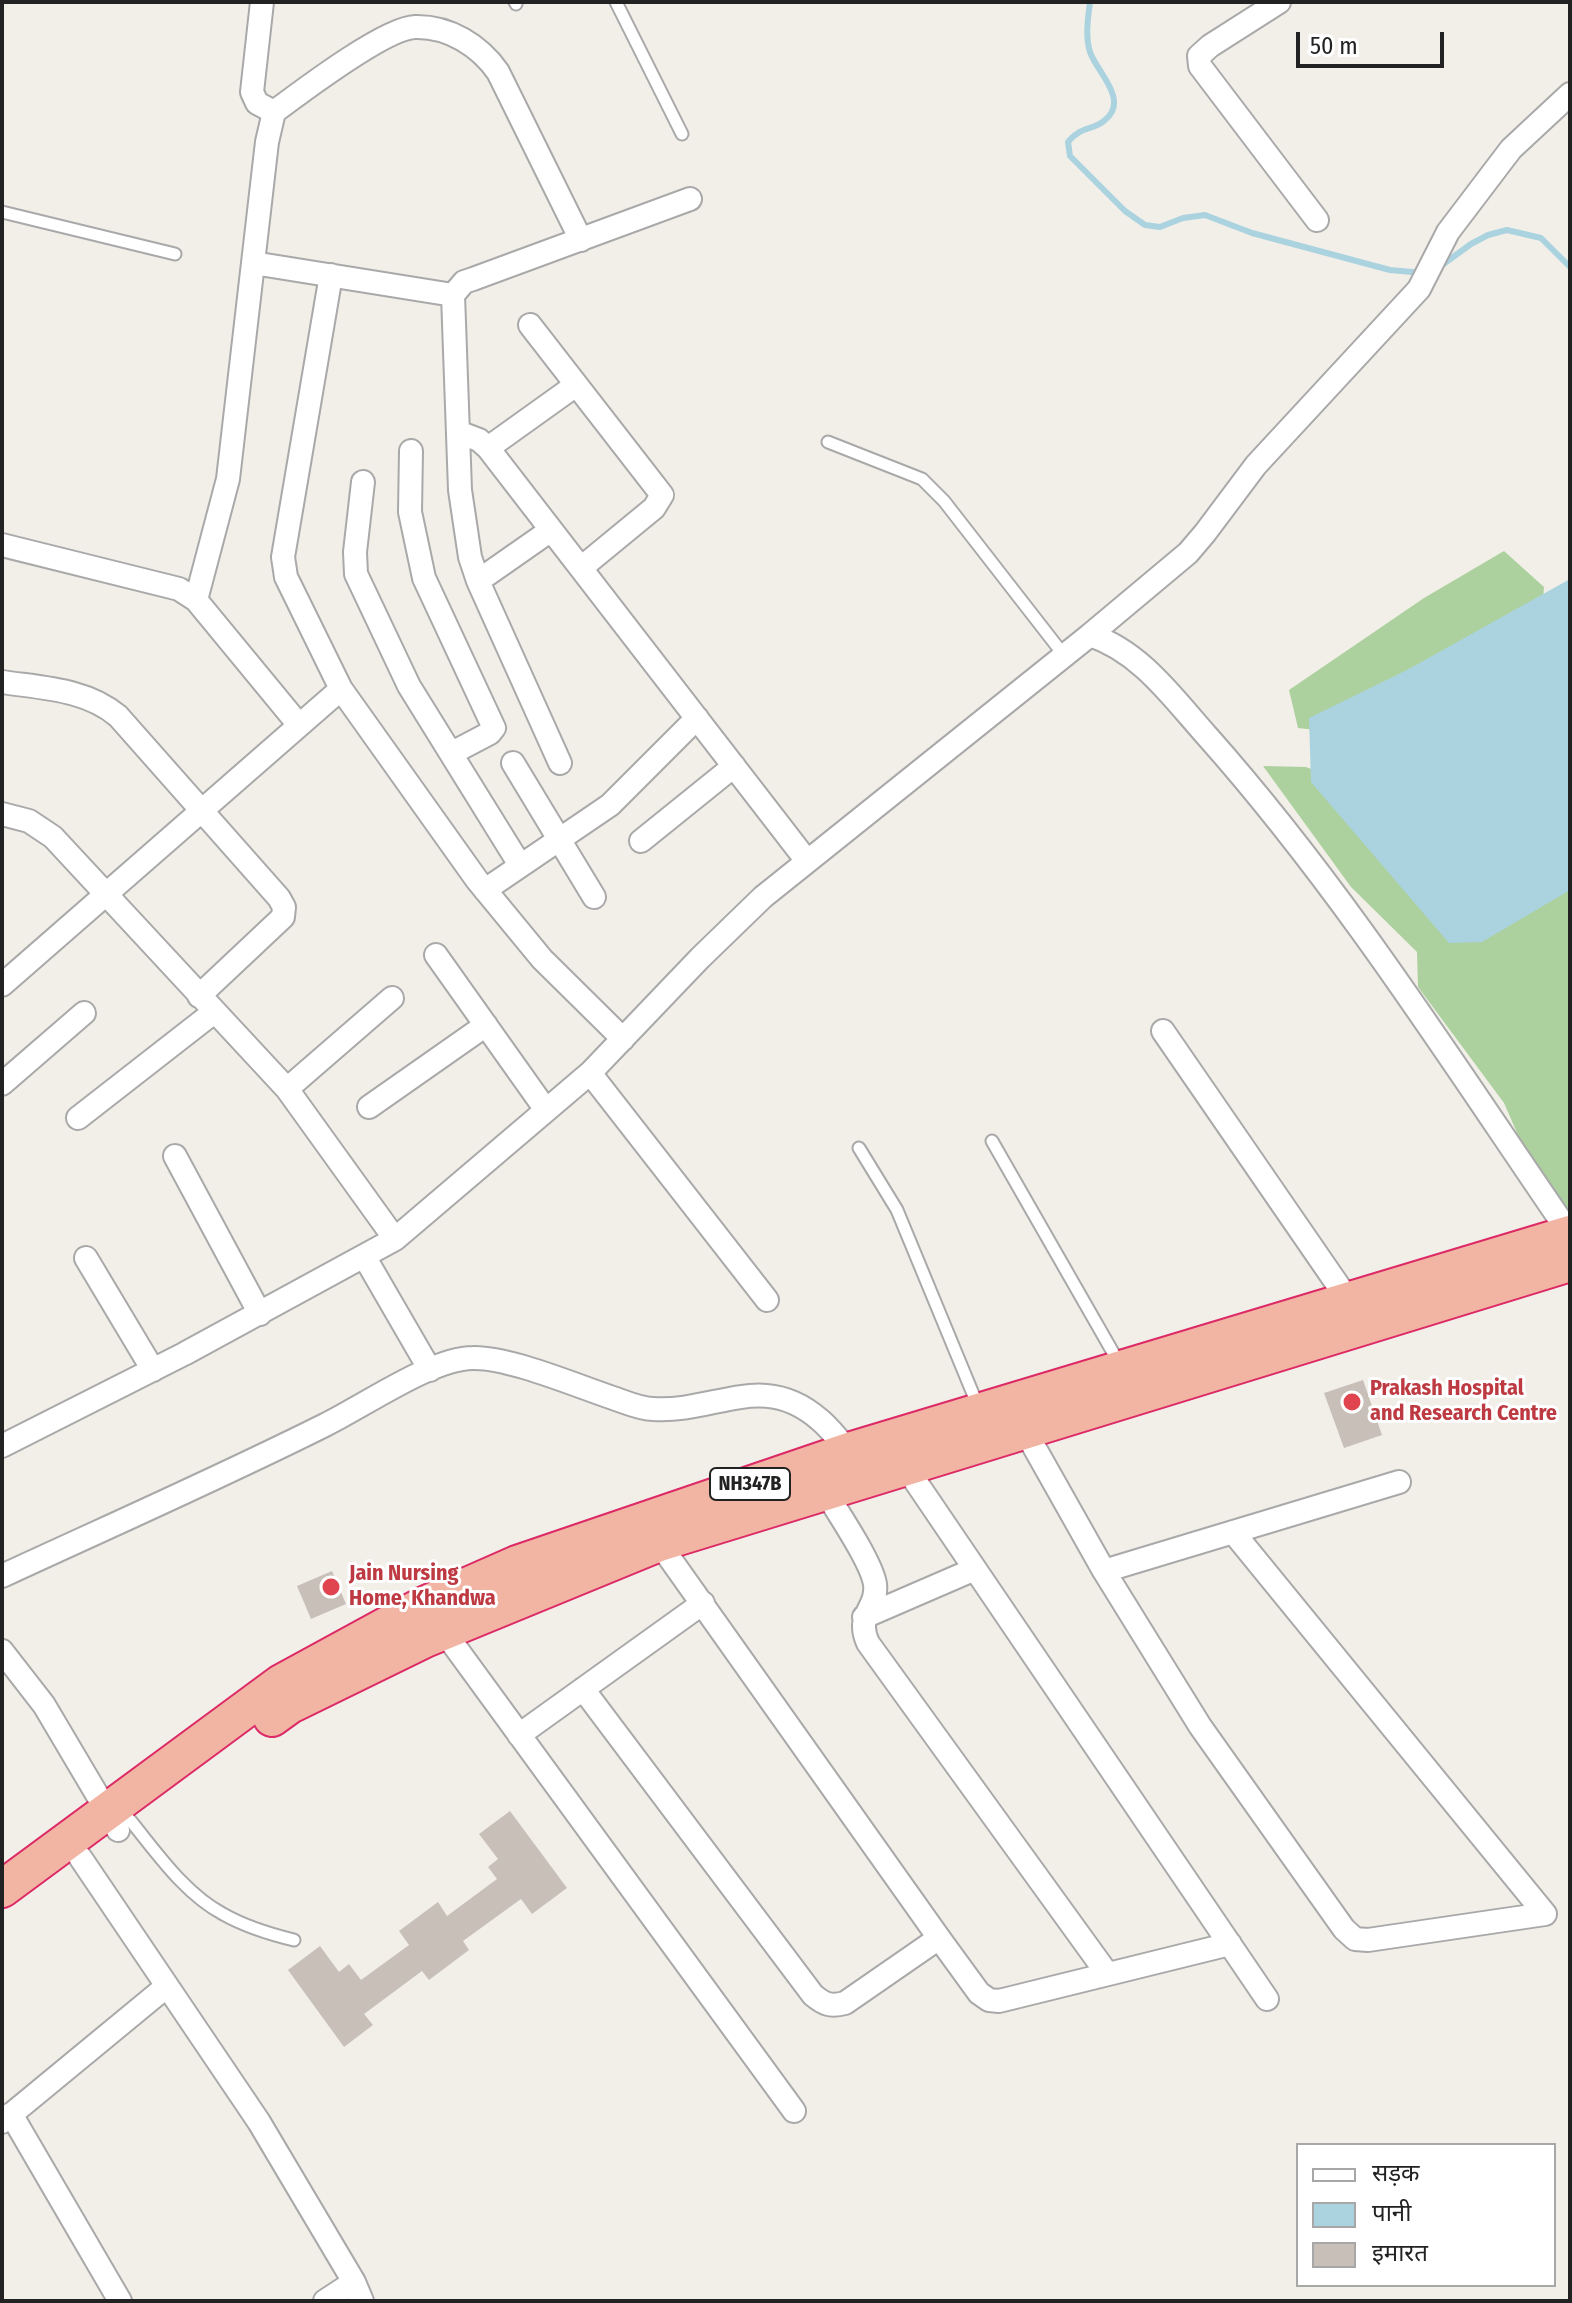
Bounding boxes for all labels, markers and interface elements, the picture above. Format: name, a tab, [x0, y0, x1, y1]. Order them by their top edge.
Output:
scale bar	[1300, 16, 1448, 66]
text: 50 m	[1310, 32, 1358, 60]
place label: Prakash Hospital and Research Centre	[1370, 1376, 1557, 1428]
marker: Prakash Hospital and Research Centre	[1341, 1391, 1363, 1413]
road number: NH347B	[710, 1468, 790, 1500]
place label: Jain Nursing Home, Khandwa	[349, 1561, 496, 1612]
marker: Jain Nursing Home, Khandwa	[320, 1576, 342, 1598]
legend	[1296, 2143, 1556, 2287]
text: सड़क	[1372, 2159, 1420, 2187]
text: पानी	[1372, 2199, 1411, 2227]
text: इमारत	[1372, 2239, 1428, 2267]

